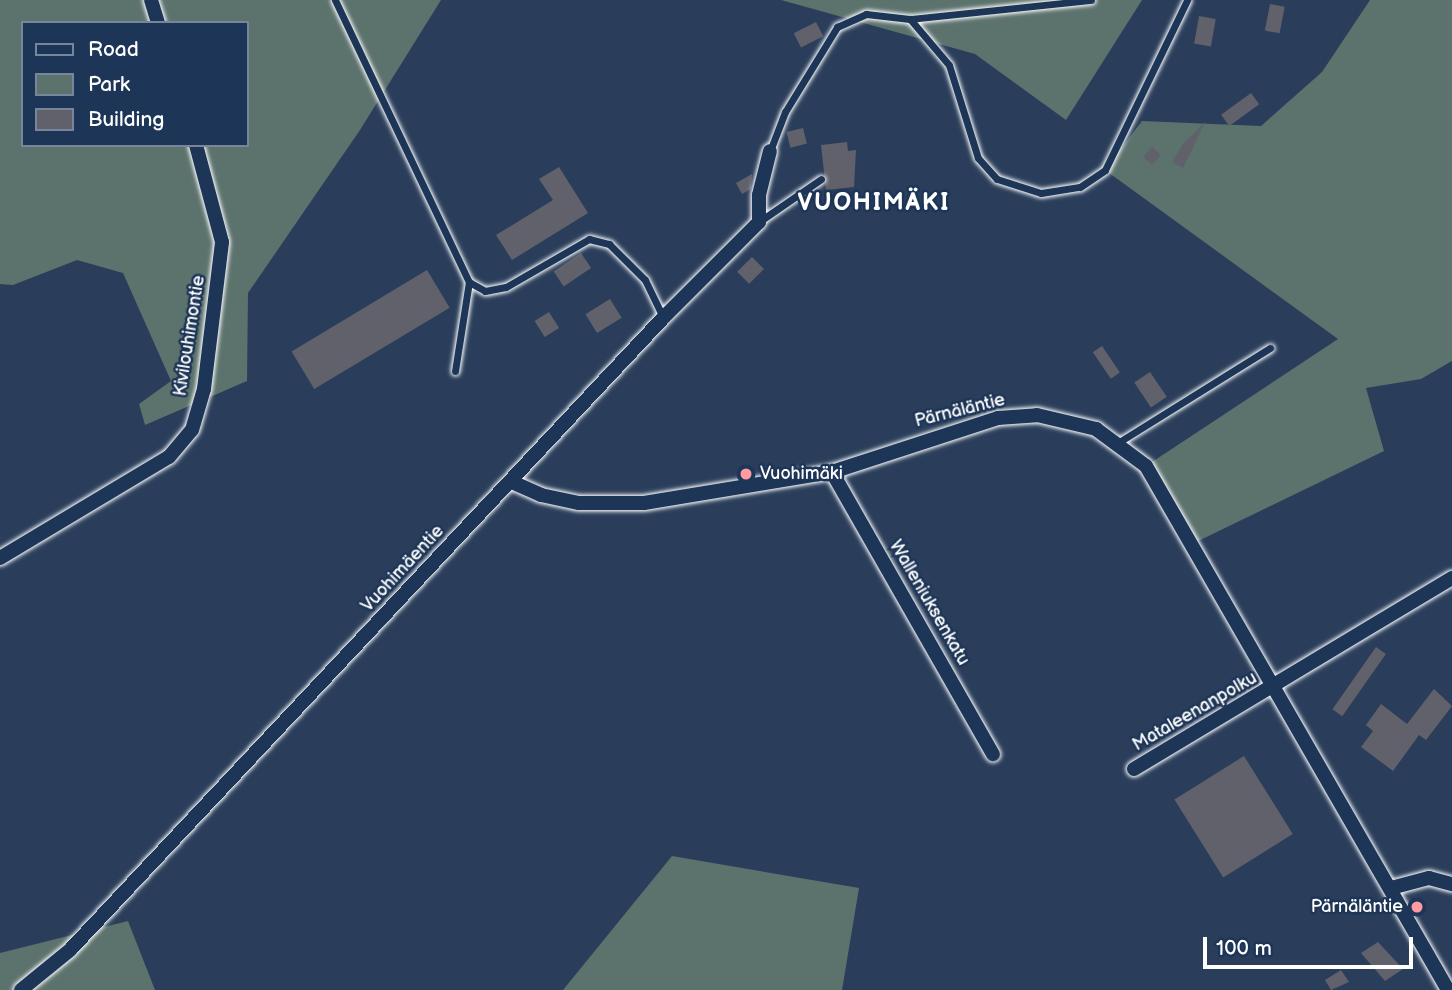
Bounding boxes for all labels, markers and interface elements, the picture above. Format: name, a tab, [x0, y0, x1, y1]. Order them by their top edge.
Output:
legend	[21, 21, 248, 147]
text: Road	[88, 37, 139, 62]
text: Park	[88, 72, 130, 97]
text: Building	[88, 107, 164, 132]
district label: VUOHIMÄKI	[799, 189, 949, 217]
street label: Kivilouhimontie	[170, 274, 210, 398]
street label: Pärnäläntie	[913, 389, 1007, 433]
place label: Vuohimäki	[760, 463, 843, 485]
marker: Vuohimäki	[738, 466, 754, 482]
street label: Vuohimäentie	[357, 521, 449, 617]
street label: Walleniuksenkatu	[884, 536, 974, 670]
street label: Mataleenanpolku	[1129, 668, 1261, 756]
place label: Pärnäläntie	[1311, 896, 1403, 918]
marker: Pärnäläntie	[1409, 899, 1425, 915]
scale bar	[1207, 923, 1417, 967]
text: 100 m	[1216, 936, 1272, 961]

